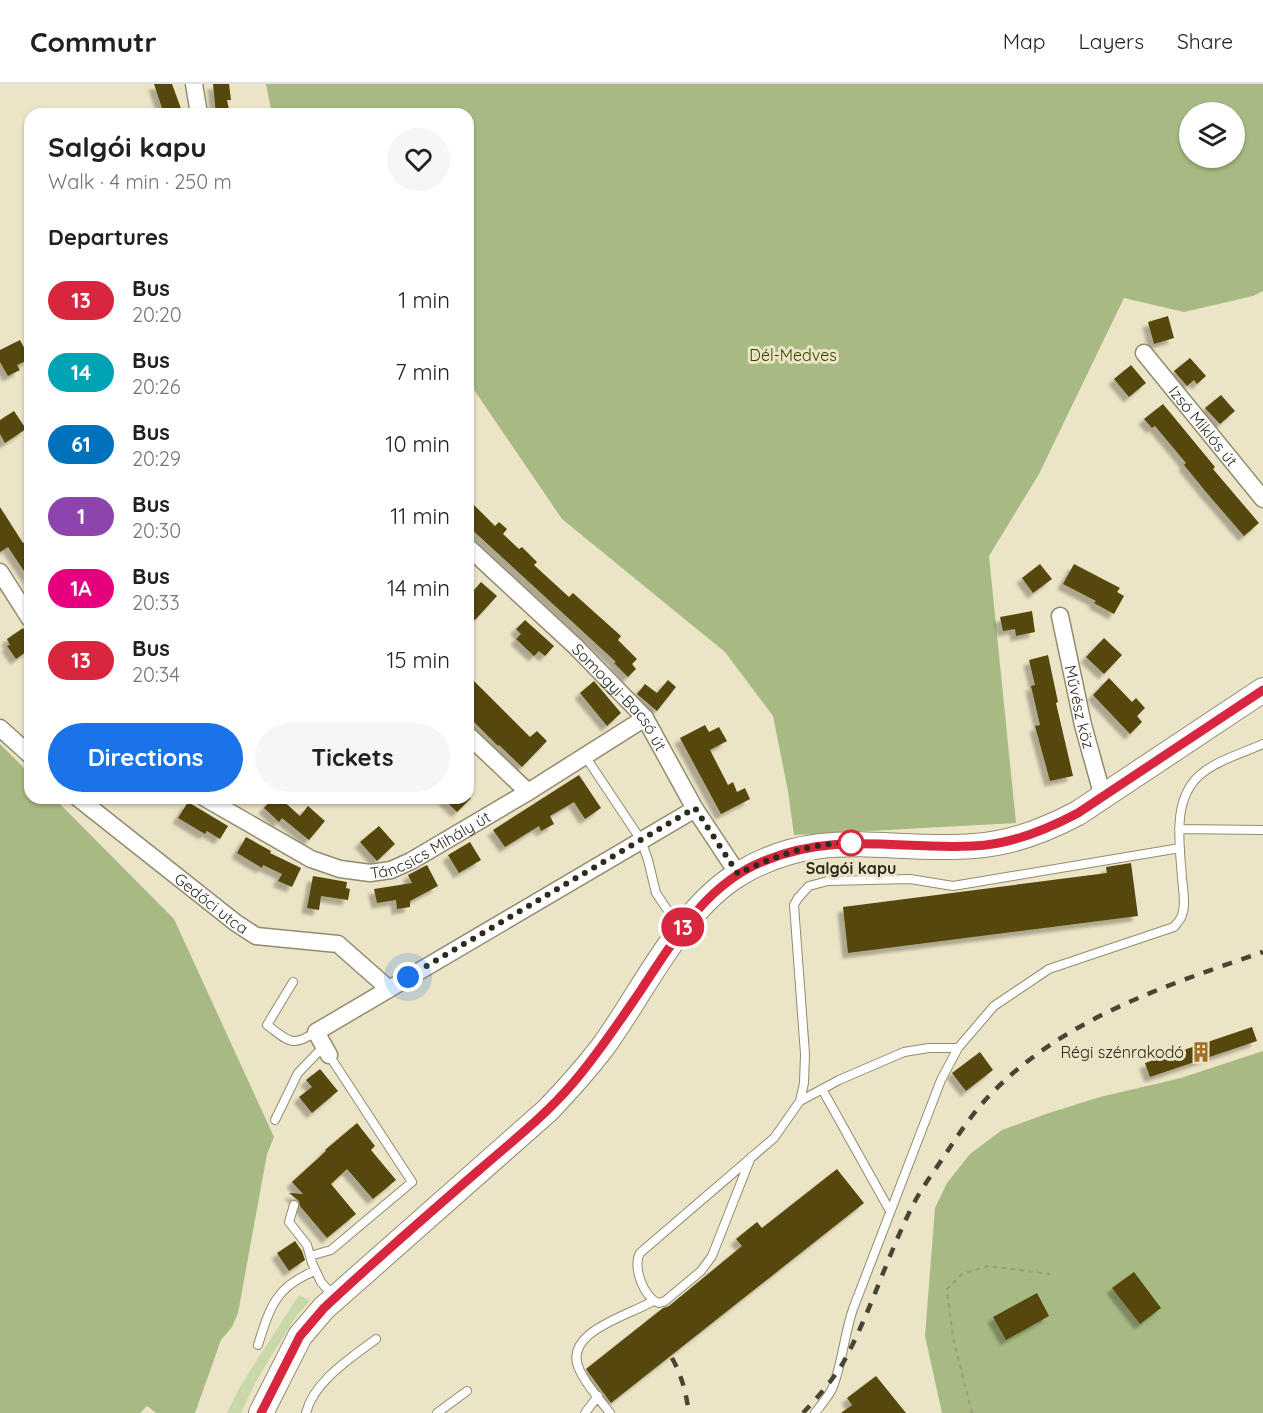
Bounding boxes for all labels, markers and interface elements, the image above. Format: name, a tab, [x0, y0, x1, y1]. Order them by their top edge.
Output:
text: Commutr	[30, 24, 157, 59]
text: Map	[1003, 28, 1046, 54]
text: Layers	[1079, 28, 1144, 54]
text: Share	[1177, 28, 1233, 54]
map controls	[1179, 102, 1245, 168]
button: layers	[1179, 102, 1245, 168]
button: heart	[387, 128, 450, 191]
text: Salgói kapu	[48, 129, 207, 164]
text: Walk · 4 min · 250 m	[48, 169, 232, 194]
text: Departures	[48, 223, 169, 251]
text: Bus	[132, 274, 170, 302]
text: 1 min	[398, 286, 450, 314]
text: 13	[71, 287, 91, 313]
text: 20:20	[132, 302, 182, 327]
park label: Dél-Medves	[749, 345, 837, 365]
text: Bus	[132, 346, 170, 374]
text: 7 min	[395, 358, 450, 386]
text: 14	[71, 359, 91, 385]
text: 20:26	[132, 374, 181, 399]
street label: Izsó Miklós út	[1165, 381, 1242, 470]
text: Bus	[132, 418, 170, 446]
text: 10 min	[385, 430, 450, 458]
text: 61	[71, 431, 91, 457]
text: 20:29	[132, 446, 181, 471]
text: Bus	[132, 490, 170, 518]
text: 11 min	[390, 502, 450, 530]
text: 1	[77, 503, 85, 529]
text: 20:30	[132, 518, 181, 543]
text: Bus	[132, 562, 170, 590]
text: 14 min	[387, 574, 450, 602]
text: 1A	[70, 575, 92, 601]
text: 20:33	[132, 590, 180, 615]
text: Bus	[132, 634, 170, 662]
street label: Somogyi-Bacsó út	[568, 639, 671, 754]
text: 15 min	[386, 646, 450, 674]
text: 13	[71, 647, 91, 673]
text: 20:34	[132, 662, 180, 687]
street label: Művész köz	[1061, 663, 1099, 751]
button: Directions	[48, 723, 243, 792]
button: Tickets	[255, 723, 450, 792]
street label: Táncsics Mihály út	[369, 807, 494, 883]
marker: Salgói kapu	[838, 830, 864, 856]
place label: Salgói kapu	[806, 858, 896, 878]
street label: Gedőci utca	[171, 868, 252, 938]
line badge: 13	[656, 908, 710, 946]
text: 13	[673, 914, 693, 940]
your location	[393, 962, 423, 992]
building icon: Régi szénrakodó	[1189, 1040, 1213, 1064]
place label: Régi szénrakodó	[1060, 1042, 1184, 1062]

